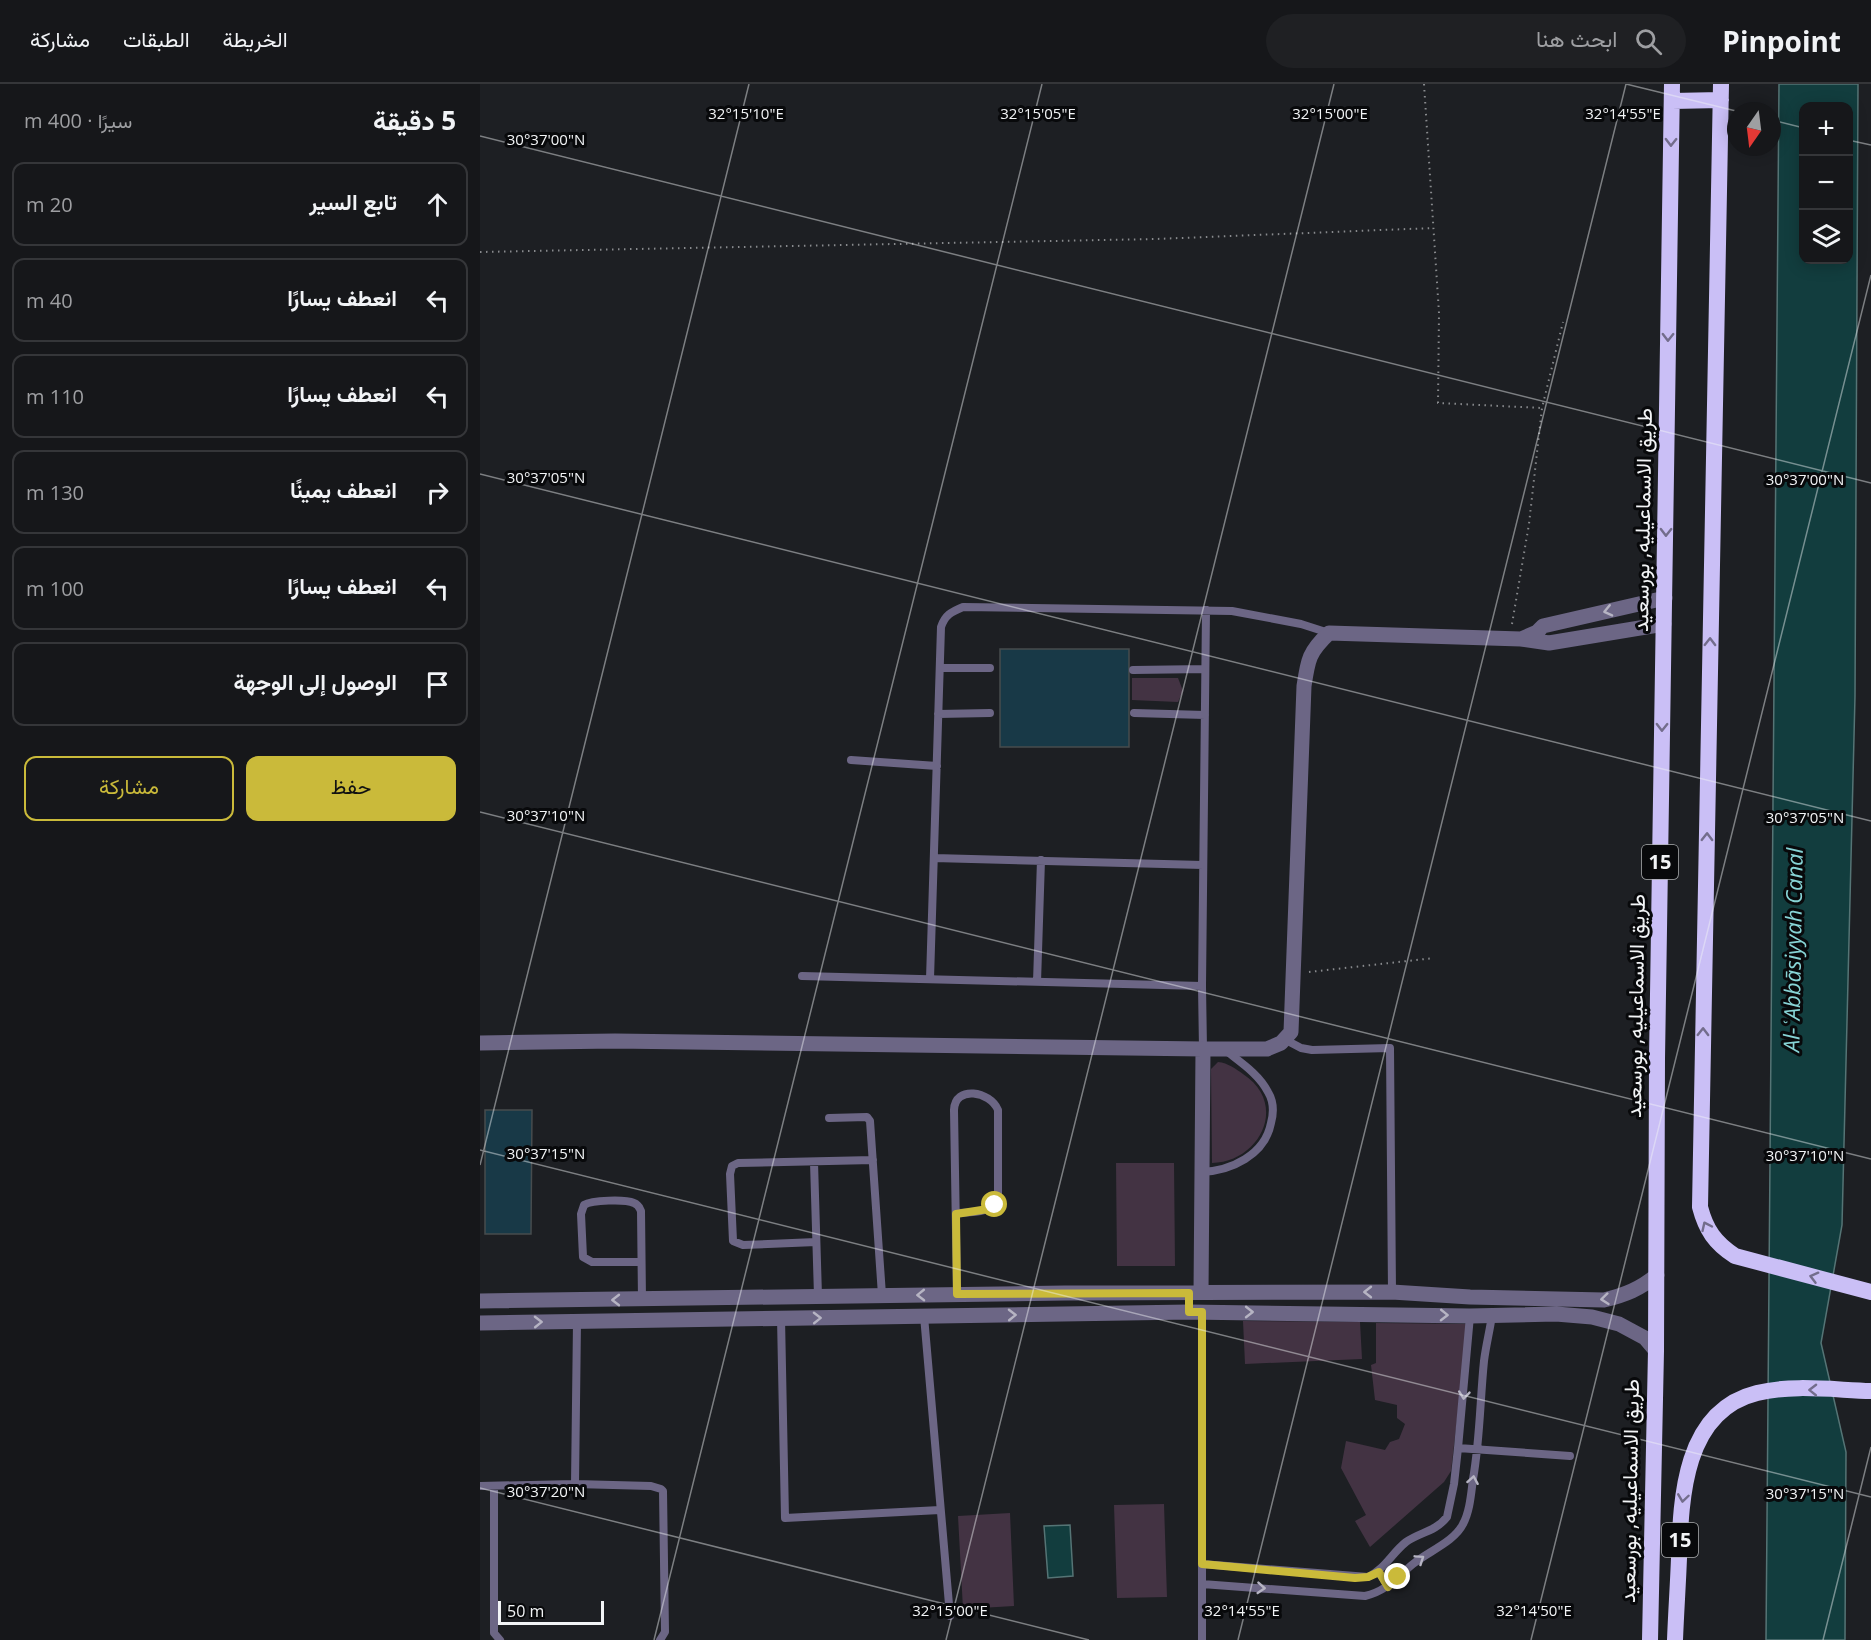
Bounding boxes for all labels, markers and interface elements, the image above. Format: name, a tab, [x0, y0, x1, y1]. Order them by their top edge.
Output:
search box	[1266, 14, 1686, 68]
text: Pinpoint	[1722, 22, 1841, 60]
text: ابحث هنا	[1536, 23, 1617, 53]
text: مشاركة	[30, 25, 90, 53]
text: الطبقات	[123, 25, 190, 53]
text: الخريطة	[223, 25, 288, 53]
icon: search	[1632, 25, 1665, 58]
text: 5 دقيقة	[373, 102, 456, 138]
north arrow	[1727, 102, 1781, 156]
map controls	[1799, 102, 1853, 264]
button: +	[1799, 102, 1853, 156]
text: 32°15'10"E	[708, 103, 784, 123]
text: 32°15'05"E	[1000, 103, 1076, 123]
text: 32°15'00"E	[1292, 103, 1368, 123]
text: 32°14'55"E	[1585, 103, 1661, 123]
text: سيرًا · 400 m	[24, 107, 132, 134]
text: 30°37'00"N	[507, 129, 585, 149]
one-way arrow	[1665, 138, 1677, 147]
button: −	[1799, 156, 1853, 210]
text: تابع السير	[309, 186, 397, 216]
icon: ahead	[421, 188, 454, 221]
text: 20 m	[26, 191, 73, 218]
button: layers	[1799, 210, 1853, 264]
text: انعطف يسارًا	[287, 282, 397, 312]
icon: left	[421, 284, 454, 317]
text: 40 m	[26, 287, 73, 314]
one-way arrow	[1662, 333, 1675, 342]
text: انعطف يسارًا	[287, 378, 397, 408]
icon: left	[421, 380, 454, 413]
text: 110 m	[26, 383, 84, 410]
street label: طريق الاسماعيليه, بورسعيد	[1626, 408, 1658, 632]
text: 30°37'05"N	[507, 467, 585, 487]
text: 30°37'00"N	[1766, 469, 1844, 489]
text: انعطف يمينًا	[290, 474, 397, 504]
icon: right	[421, 476, 454, 509]
text: 130 m	[26, 479, 84, 506]
one-way arrow	[1660, 528, 1672, 537]
text: انعطف يسارًا	[287, 570, 397, 600]
icon: left	[421, 572, 454, 605]
text: 100 m	[26, 575, 84, 602]
one-way arrow	[1603, 603, 1613, 616]
one-way arrow	[1704, 638, 1717, 647]
text: الوصول إلى الوجهة	[233, 666, 397, 696]
icon: arrive	[421, 668, 454, 701]
one-way arrow	[1656, 723, 1668, 732]
button: مشاركة	[24, 756, 234, 821]
button: حفظ	[246, 756, 456, 821]
text: 30°37'10"N	[507, 805, 585, 825]
text: 30°37'05"N	[1766, 807, 1844, 827]
one-way arrow	[1700, 833, 1713, 842]
road number: 15	[1642, 845, 1678, 879]
water label: Al-ʿAbbāsiyyah Canal	[1775, 847, 1809, 1054]
street label: طريق الاسماعيليه, بورسعيد	[1619, 894, 1651, 1118]
one-way arrow	[1697, 1028, 1709, 1037]
text: 30°37'15"N	[507, 1143, 585, 1163]
text: 30°37'10"N	[1766, 1145, 1844, 1165]
route start	[981, 1191, 1007, 1217]
one-way arrow	[1702, 1221, 1714, 1232]
one-way arrow	[1810, 1272, 1820, 1285]
one-way arrow	[1364, 1286, 1373, 1298]
one-way arrow	[917, 1288, 926, 1301]
one-way arrow	[1600, 1292, 1609, 1305]
one-way arrow	[612, 1294, 621, 1306]
one-way arrow	[1245, 1306, 1254, 1318]
one-way arrow	[1008, 1308, 1017, 1321]
one-way arrow	[1440, 1309, 1449, 1321]
one-way arrow	[813, 1312, 822, 1324]
one-way arrow	[534, 1316, 543, 1329]
street label: طريق الاسماعيليه, بورسعيد	[1613, 1379, 1645, 1603]
one-way arrow	[1808, 1383, 1817, 1396]
one-way arrow	[1458, 1390, 1471, 1399]
one-way arrow	[1467, 1475, 1479, 1484]
text: 30°37'20"N	[507, 1481, 585, 1501]
text: 30°37'15"N	[1766, 1483, 1844, 1503]
one-way arrow	[1677, 1493, 1690, 1502]
road number: 15	[1662, 1523, 1698, 1557]
one-way arrow	[1414, 1555, 1425, 1566]
route end	[1384, 1563, 1410, 1589]
one-way arrow	[1256, 1581, 1265, 1594]
scale bar	[498, 1598, 604, 1626]
text: 50 m	[507, 1600, 544, 1622]
text: 32°15'00"E	[912, 1600, 988, 1620]
text: 32°14'55"E	[1204, 1600, 1280, 1620]
text: 32°14'50"E	[1496, 1600, 1572, 1620]

